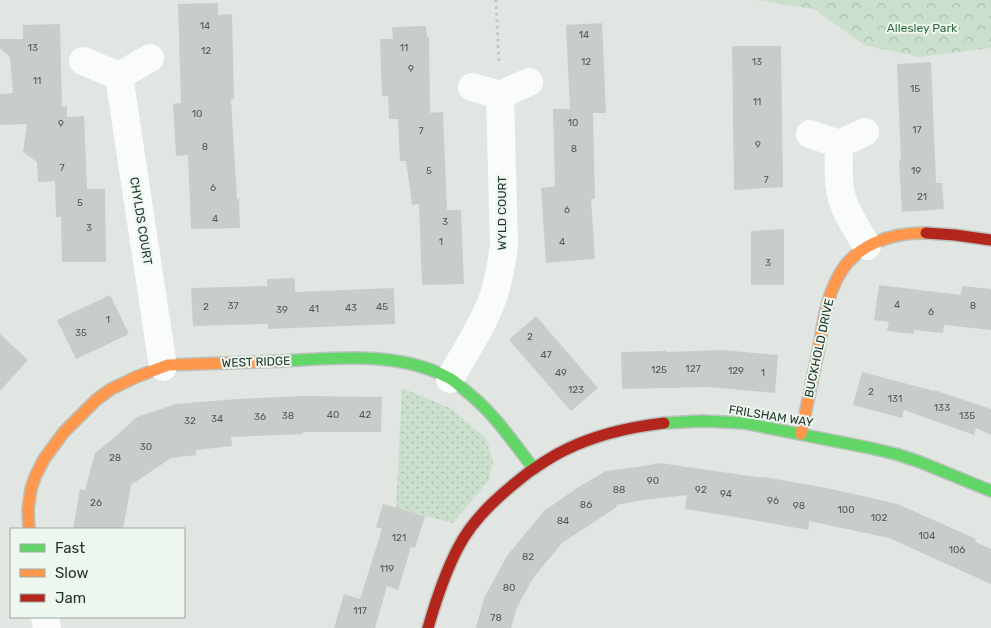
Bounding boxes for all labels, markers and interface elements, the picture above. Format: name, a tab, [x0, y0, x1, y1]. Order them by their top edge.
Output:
house number: 14	[200, 20, 210, 32]
park label: Allesley Park	[887, 21, 958, 35]
house number: 14	[579, 29, 589, 41]
house number: 13	[28, 42, 38, 54]
house number: 11	[400, 42, 408, 54]
house number: 12	[201, 45, 211, 57]
house number: 12	[581, 56, 591, 68]
house number: 13	[752, 56, 762, 68]
house number: 9	[408, 63, 414, 75]
house number: 11	[33, 75, 41, 87]
house number: 15	[910, 83, 920, 95]
house number: 11	[753, 96, 761, 108]
house number: 10	[192, 108, 202, 120]
house number: 10	[568, 117, 578, 129]
house number: 9	[58, 118, 64, 130]
house number: 17	[912, 124, 922, 136]
house number: 7	[418, 125, 424, 137]
house number: 9	[755, 139, 761, 151]
house number: 8	[202, 141, 208, 153]
house number: 8	[571, 143, 577, 155]
house number: 7	[59, 162, 65, 174]
house number: 5	[426, 165, 432, 177]
house number: 19	[911, 165, 921, 177]
house number: 7	[763, 174, 769, 186]
street label: CHYLDS COURT	[127, 176, 155, 266]
street label: WYLD COURT	[495, 176, 509, 250]
house number: 6	[210, 182, 216, 194]
house number: 21	[917, 191, 927, 203]
house number: 5	[77, 197, 83, 209]
house number: 6	[564, 204, 570, 216]
house number: 4	[212, 213, 218, 225]
house number: 3	[442, 216, 448, 228]
house number: 3	[86, 222, 92, 234]
house number: 1	[439, 236, 443, 248]
house number: 4	[559, 236, 565, 248]
house number: 3	[765, 257, 771, 269]
street label: BUCKHOLD DRIVE	[802, 297, 836, 399]
house number: 4	[894, 299, 900, 311]
house number: 37	[227, 300, 239, 312]
house number: 8	[970, 300, 976, 312]
house number: 2	[203, 301, 209, 313]
house number: 45	[376, 301, 388, 313]
house number: 43	[345, 302, 357, 314]
house number: 41	[309, 303, 319, 315]
house number: 39	[276, 304, 288, 316]
house number: 6	[928, 306, 934, 318]
house number: 1	[106, 314, 110, 326]
house number: 35	[75, 327, 87, 339]
house number: 2	[527, 331, 533, 343]
house number: 47	[540, 349, 552, 361]
street label: WEST RIDGE	[221, 354, 291, 370]
house number: 127	[685, 363, 701, 375]
house number: 125	[651, 364, 667, 376]
house number: 129	[728, 365, 744, 377]
house number: 49	[555, 367, 567, 379]
house number: 1	[761, 367, 765, 379]
house number: 123	[568, 384, 584, 396]
house number: 2	[868, 386, 874, 398]
house number: 131	[888, 393, 902, 405]
street label: FRILSHAM WAY	[728, 402, 815, 430]
house number: 133	[934, 402, 950, 414]
house number: 40	[327, 409, 339, 421]
house number: 42	[359, 409, 371, 421]
house number: 38	[282, 410, 294, 422]
house number: 135	[959, 410, 975, 422]
house number: 36	[254, 411, 266, 423]
house number: 34	[211, 413, 223, 425]
house number: 32	[184, 415, 196, 427]
house number: 30	[140, 441, 152, 453]
house number: 28	[109, 452, 121, 464]
house number: 90	[647, 475, 659, 487]
house number: 88	[613, 484, 625, 496]
house number: 92	[695, 484, 707, 496]
house number: 94	[720, 488, 732, 500]
house number: 96	[767, 495, 779, 507]
house number: 26	[90, 497, 102, 509]
house number: 86	[580, 499, 592, 511]
house number: 98	[793, 500, 805, 512]
house number: 100	[838, 504, 854, 516]
house number: 102	[871, 512, 887, 524]
house number: 84	[557, 515, 569, 527]
legend	[10, 528, 185, 618]
house number: 104	[919, 530, 935, 542]
house number: 121	[392, 532, 406, 544]
text: Fast	[55, 539, 85, 557]
house number: 106	[949, 544, 965, 556]
house number: 82	[522, 551, 534, 563]
house number: 119	[380, 563, 394, 575]
text: Slow	[55, 564, 88, 582]
house number: 80	[503, 582, 515, 594]
text: Jam	[55, 589, 86, 607]
house number: 117	[353, 605, 367, 617]
house number: 78	[490, 612, 502, 624]

